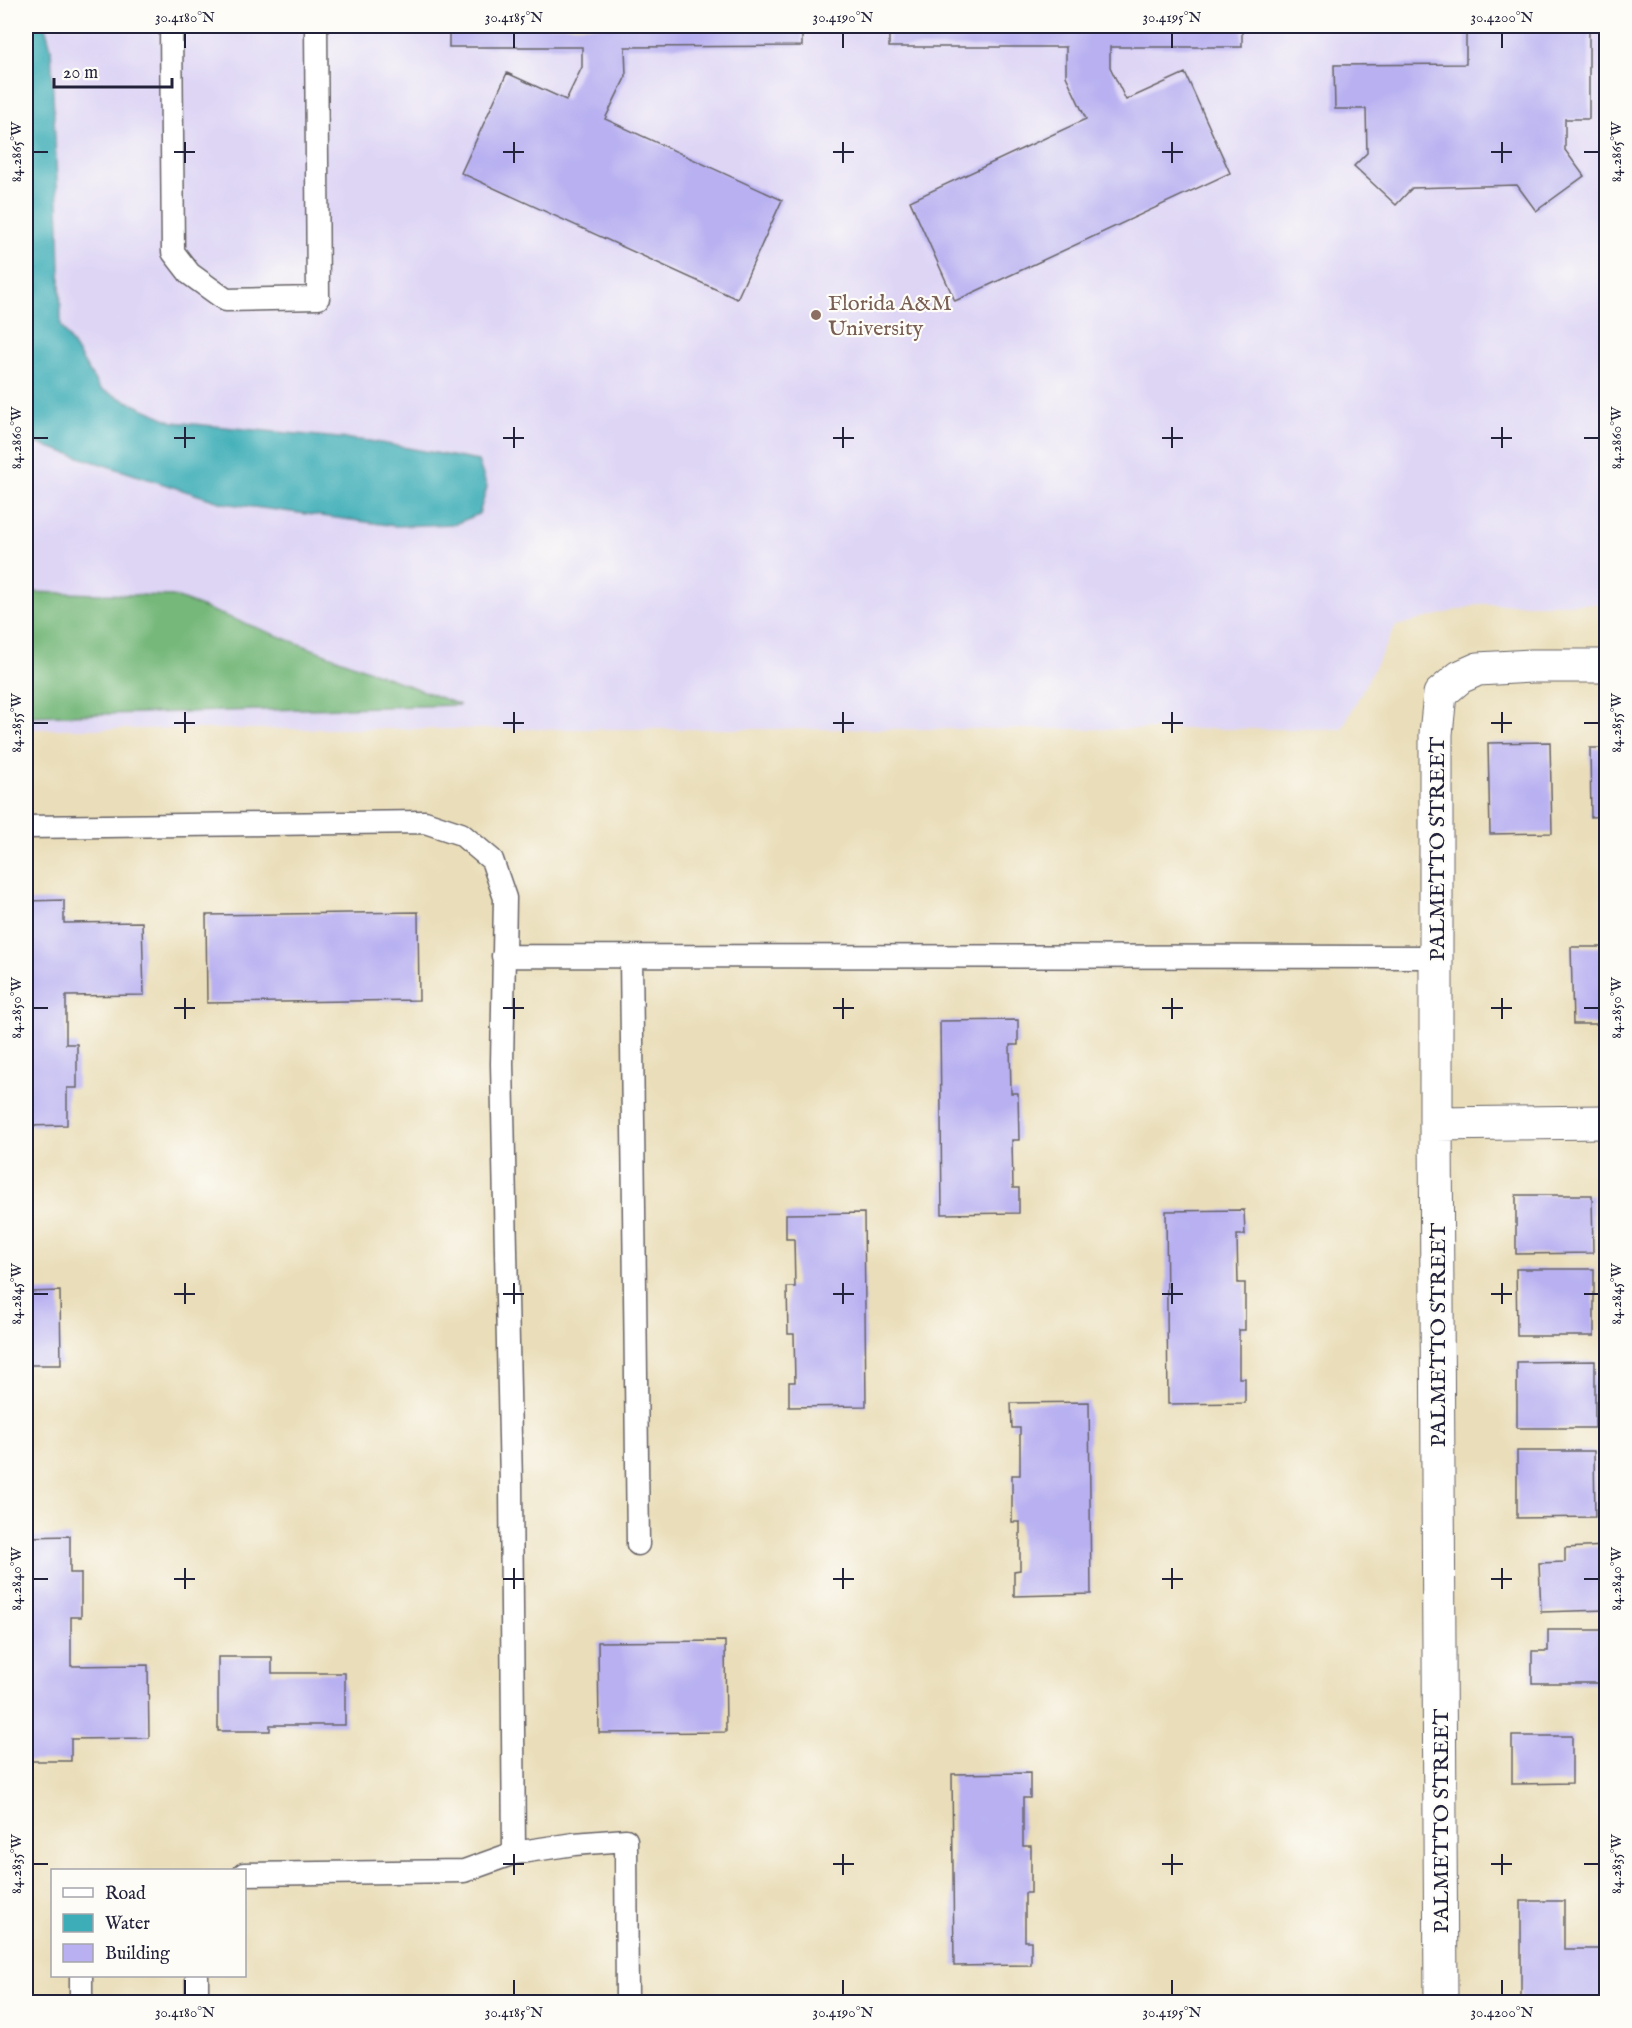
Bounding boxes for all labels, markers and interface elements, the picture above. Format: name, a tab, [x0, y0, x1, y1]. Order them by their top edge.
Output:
text: 30.4180°N	[155, 8, 215, 27]
text: 30.4185°N	[485, 8, 543, 27]
text: 30.4190°N	[813, 8, 873, 27]
text: 30.4195°N	[1143, 8, 1201, 27]
text: 30.4200°N	[1470, 8, 1534, 27]
scale bar	[54, 51, 172, 89]
text: 20 m	[63, 62, 98, 85]
text: 84.2865°W	[7, 121, 26, 182]
text: 84.2865°W	[1607, 121, 1626, 182]
place label: Florida A&M University	[828, 290, 952, 343]
marker: Florida A&M University	[809, 308, 823, 322]
text: 84.2860°W	[7, 406, 26, 469]
text: 84.2860°W	[1607, 406, 1626, 469]
text: 84.2855°W	[7, 692, 26, 753]
text: 84.2855°W	[1607, 692, 1626, 753]
street label: PALMETTO STREET	[1424, 737, 1452, 961]
text: 84.2850°W	[7, 977, 26, 1039]
text: 84.2850°W	[1607, 977, 1626, 1039]
street label: PALMETTO STREET	[1425, 1223, 1453, 1447]
text: 84.2845°W	[7, 1263, 26, 1325]
text: 84.2845°W	[1607, 1263, 1626, 1325]
text: 84.2840°W	[7, 1547, 26, 1611]
text: 84.2840°W	[1607, 1547, 1626, 1611]
street label: PALMETTO STREET	[1428, 1709, 1456, 1933]
text: 84.2835°W	[7, 1833, 26, 1894]
text: 84.2835°W	[1607, 1833, 1626, 1894]
legend	[51, 1869, 246, 1977]
text: Road	[105, 1883, 146, 1906]
text: Water	[105, 1913, 150, 1936]
text: Building	[105, 1943, 170, 1966]
text: 30.4180°N	[155, 2003, 215, 2022]
text: 30.4185°N	[485, 2003, 543, 2022]
text: 30.4190°N	[813, 2003, 873, 2022]
text: 30.4195°N	[1143, 2003, 1201, 2022]
text: 30.4200°N	[1470, 2003, 1534, 2022]

